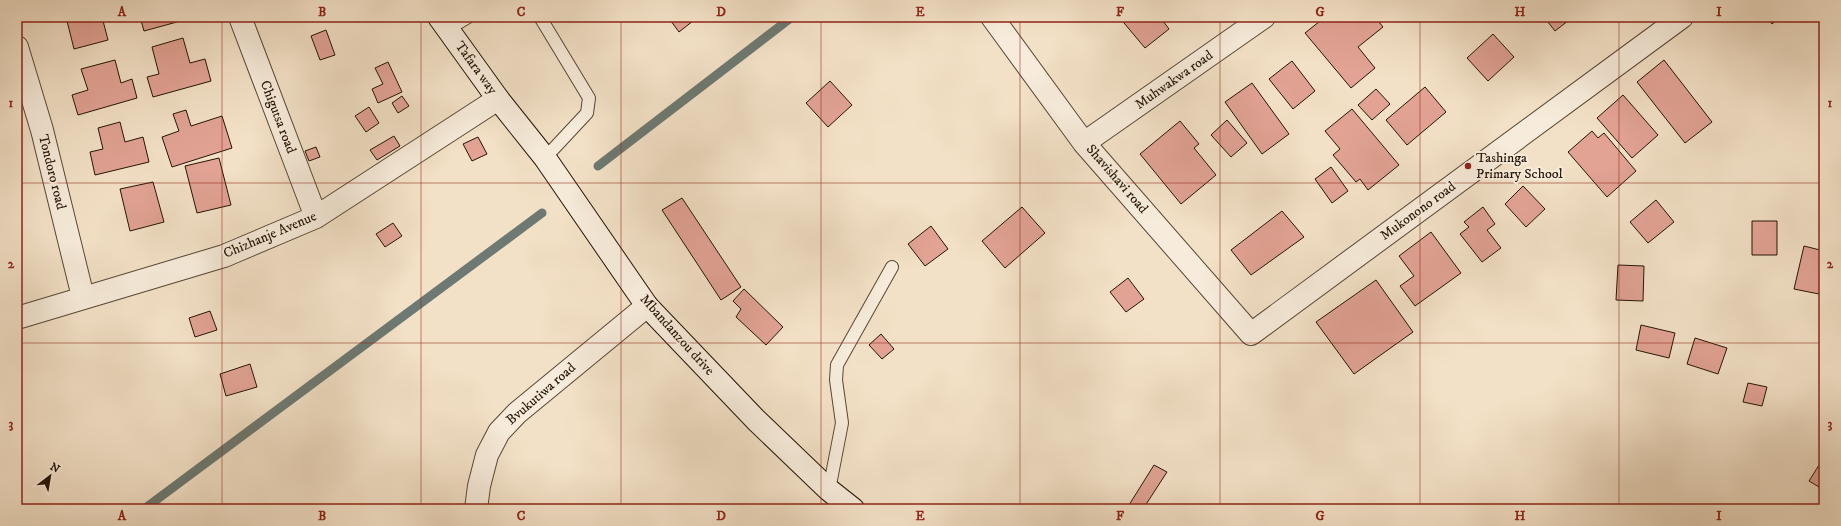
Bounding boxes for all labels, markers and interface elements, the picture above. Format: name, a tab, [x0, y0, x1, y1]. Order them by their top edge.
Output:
text: A	[117, 4, 127, 20]
text: B	[318, 4, 326, 20]
text: C	[517, 4, 526, 20]
text: D	[716, 4, 726, 20]
text: E	[915, 4, 925, 20]
text: F	[1116, 4, 1125, 20]
text: G	[1315, 4, 1325, 20]
text: H	[1515, 4, 1526, 20]
text: I	[1716, 4, 1722, 20]
street label: Tafara way	[451, 38, 502, 98]
street label: Muhwakwa road	[1131, 46, 1217, 114]
street label: Chigutsa road	[256, 78, 300, 156]
text: 1	[9, 95, 14, 111]
text: 1	[1828, 95, 1833, 111]
street label: Tondoro road	[34, 133, 70, 211]
street label: Shavishavi road	[1082, 141, 1152, 217]
place label: Tashinga Primary School	[1476, 149, 1563, 183]
marker: Tashinga Primary School	[1463, 161, 1473, 171]
street label: Mukonono road	[1377, 178, 1459, 244]
street label: Chizhanje Avenue	[221, 207, 319, 263]
text: 2	[8, 256, 15, 272]
text: 2	[1827, 256, 1834, 272]
street label: Mbandanzou drive	[636, 291, 718, 380]
street label: Bvukutiwa road	[503, 359, 579, 429]
text: 3	[9, 416, 14, 432]
text: 3	[1828, 416, 1833, 432]
north arrow	[30, 456, 70, 496]
text: N	[47, 460, 62, 477]
text: A	[117, 508, 127, 524]
text: B	[318, 508, 326, 524]
text: C	[517, 508, 526, 524]
text: D	[716, 508, 726, 524]
text: E	[915, 508, 925, 524]
text: F	[1116, 508, 1125, 524]
text: G	[1315, 508, 1325, 524]
text: H	[1515, 508, 1526, 524]
text: I	[1716, 508, 1722, 524]

